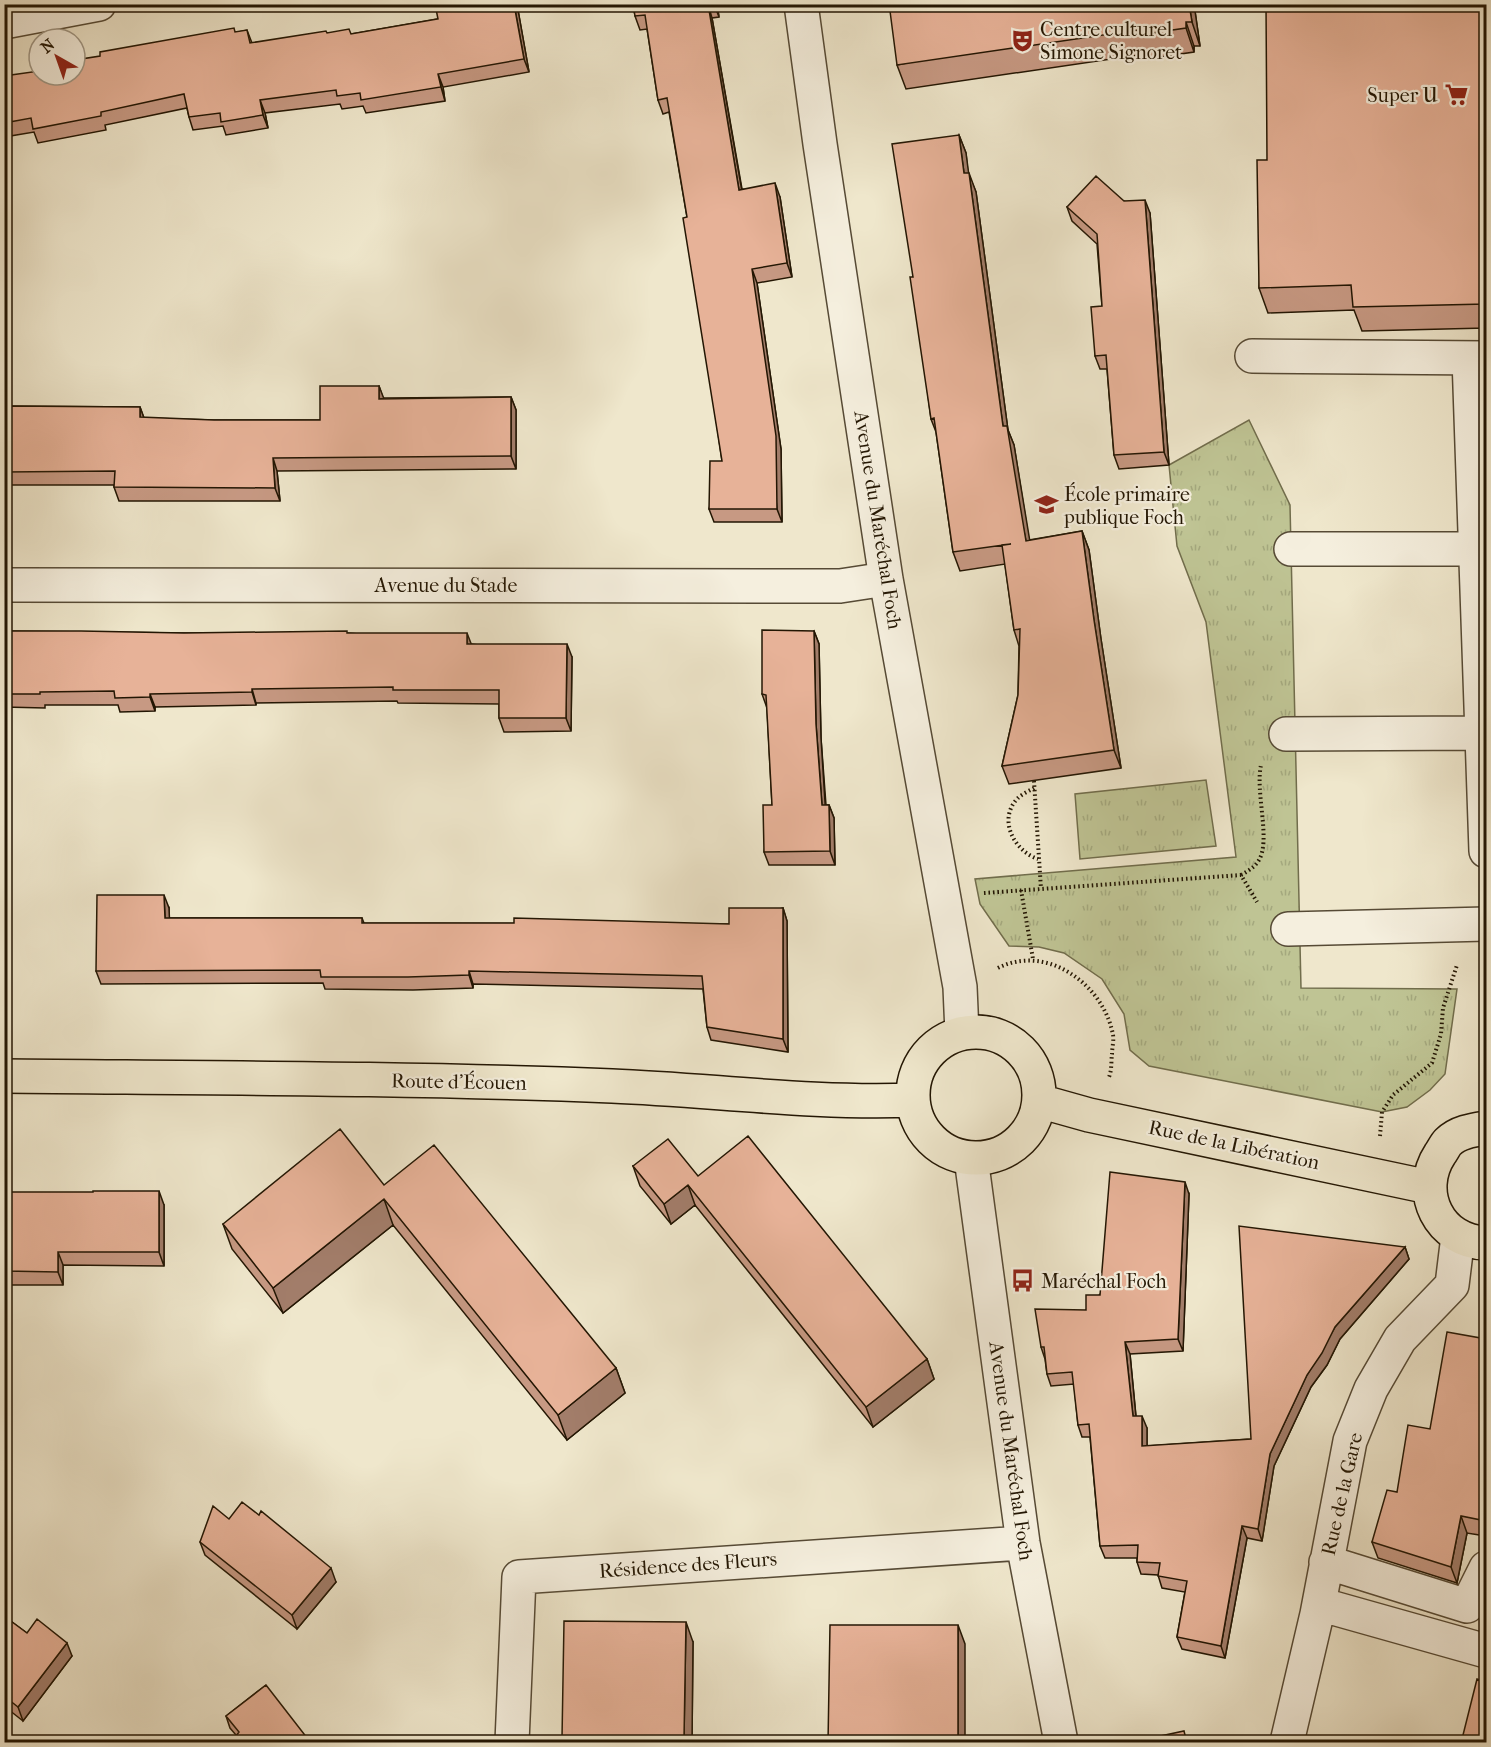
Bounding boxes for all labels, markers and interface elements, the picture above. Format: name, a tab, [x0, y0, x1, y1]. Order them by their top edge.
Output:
place label: Centre culturel Simone Signoret	[1040, 18, 1182, 64]
north arrow	[27, 27, 87, 87]
theatre icon: Centre culturel Simone Signoret	[1009, 28, 1035, 54]
text: N	[37, 34, 59, 57]
supermarket icon: Super U	[1443, 82, 1469, 108]
place label: Super U	[1367, 84, 1438, 107]
street label: Avenue du Maréchal Foch	[849, 408, 907, 632]
place label: École primaire publique Foch	[1063, 482, 1190, 529]
school or university icon: École primaire publique Foch	[1033, 492, 1059, 518]
street label: Avenue du Stade	[374, 574, 517, 597]
street label: Route d'Écouen	[391, 1068, 527, 1095]
street label: Rue de la Libération	[1146, 1116, 1322, 1174]
bus stop icon: Maréchal Foch	[1010, 1268, 1036, 1294]
place label: Maréchal Foch	[1041, 1270, 1167, 1293]
street label: Avenue du Maréchal Foch	[984, 1339, 1038, 1563]
street label: Rue de la Gare	[1317, 1430, 1367, 1558]
street label: Résidence des Fleurs	[598, 1547, 778, 1583]

